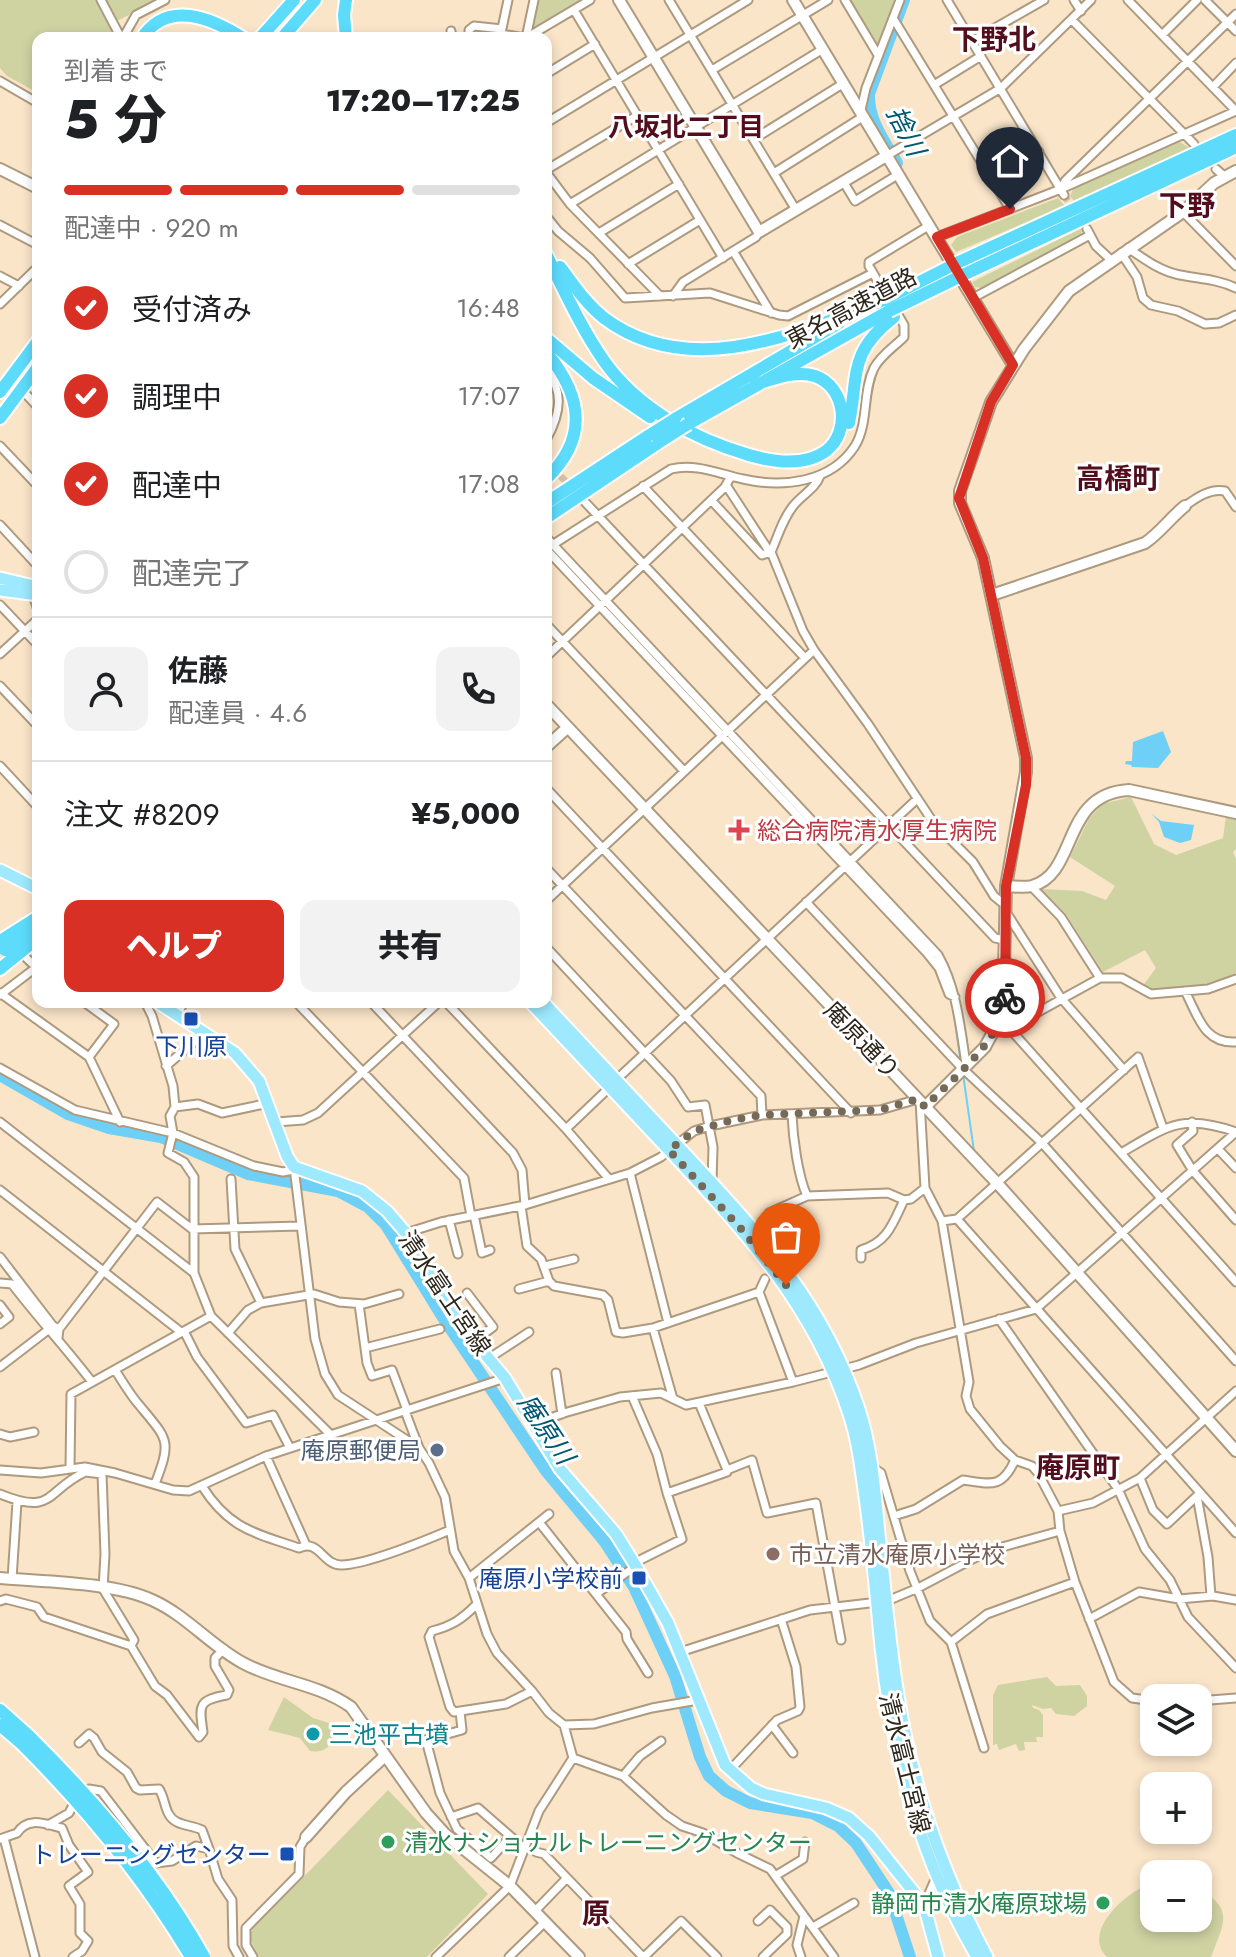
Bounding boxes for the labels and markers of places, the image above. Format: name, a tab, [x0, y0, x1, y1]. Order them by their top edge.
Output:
pin	[976, 127, 1044, 209]
place label: 総合病院清水厚生病院	[757, 813, 997, 848]
marker: 総合病院清水厚生病院	[728, 819, 750, 841]
marker: 下川原	[182, 1010, 200, 1028]
place label: 下川原	[155, 1029, 227, 1064]
pin	[752, 1203, 820, 1285]
place label: 庵原郵便局	[301, 1433, 421, 1468]
marker: 庵原郵便局	[428, 1441, 446, 1459]
place label: 市立清水庵原小学校	[789, 1537, 1005, 1572]
marker: 市立清水庵原小学校	[764, 1545, 782, 1563]
place label: 庵原小学校前	[479, 1561, 623, 1596]
marker: 庵原小学校前	[630, 1569, 648, 1587]
place label: 三池平古墳	[329, 1717, 449, 1752]
marker: 三池平古墳	[304, 1725, 322, 1743]
place label: 清水ナショナルトレーニングセンター	[404, 1825, 812, 1860]
marker: 清水ナショナルトレーニングセンター	[379, 1833, 397, 1851]
place label: トレーニングセンター	[31, 1837, 271, 1872]
marker: トレーニングセンター	[278, 1845, 296, 1863]
place label: 静岡市清水庵原球場	[871, 1886, 1087, 1921]
marker: 静岡市清水庵原球場	[1094, 1894, 1112, 1912]

